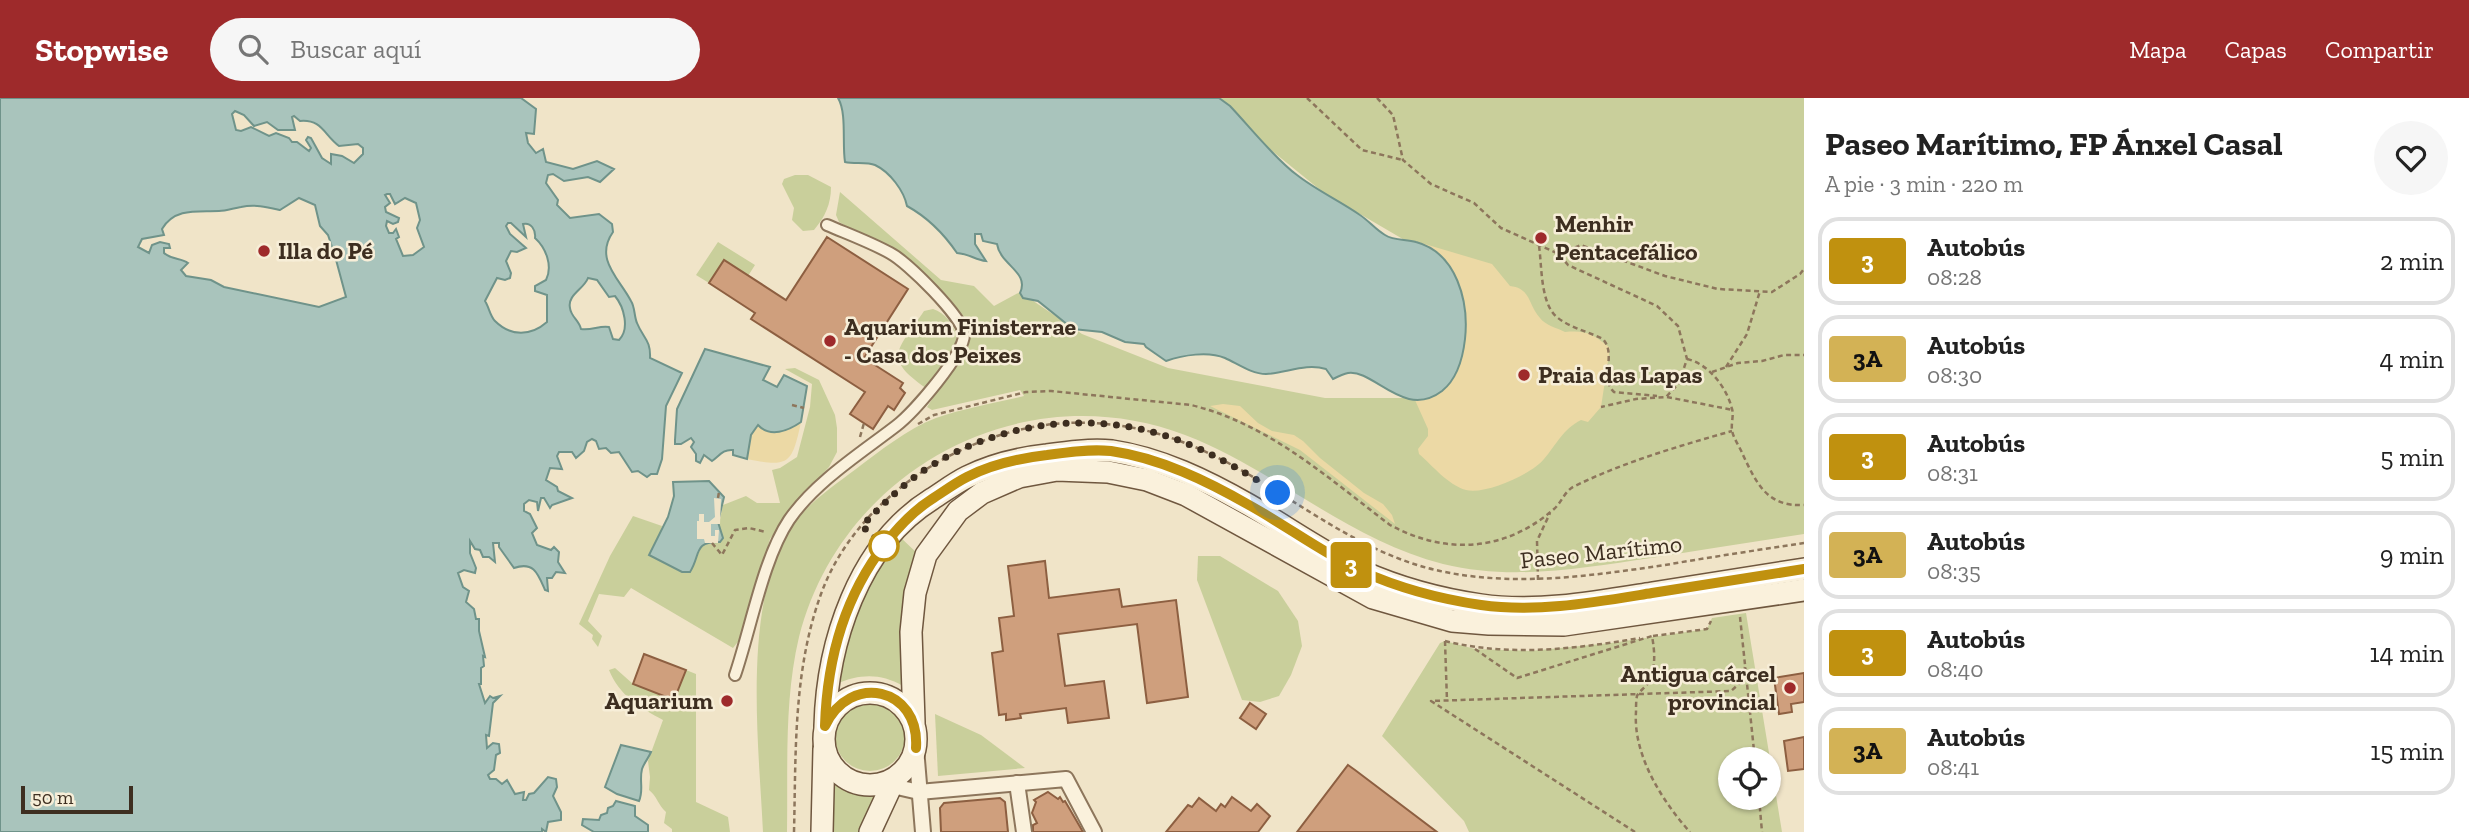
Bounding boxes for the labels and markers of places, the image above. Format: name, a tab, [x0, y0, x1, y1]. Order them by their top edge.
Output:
place label: Menhir Pentacefálico	[1555, 209, 1698, 266]
marker: Menhir Pentacefálico	[1533, 230, 1549, 246]
place label: Illa do Pé	[278, 236, 373, 265]
marker: Illa do Pé	[256, 243, 272, 259]
place label: Aquarium Finisterrae - Casa dos Peixes	[844, 312, 1077, 369]
marker: Aquarium Finisterrae - Casa dos Peixes	[822, 333, 838, 349]
place label: Praia das Lapas	[1538, 360, 1703, 389]
marker: Praia das Lapas	[1516, 367, 1532, 383]
unlabelled marker	[869, 531, 899, 561]
place label: Antigua cárcel provincial	[1620, 659, 1776, 716]
marker: Antigua cárcel provincial	[1782, 680, 1798, 696]
place label: Aquarium	[605, 686, 713, 715]
marker: Aquarium	[719, 693, 735, 709]

